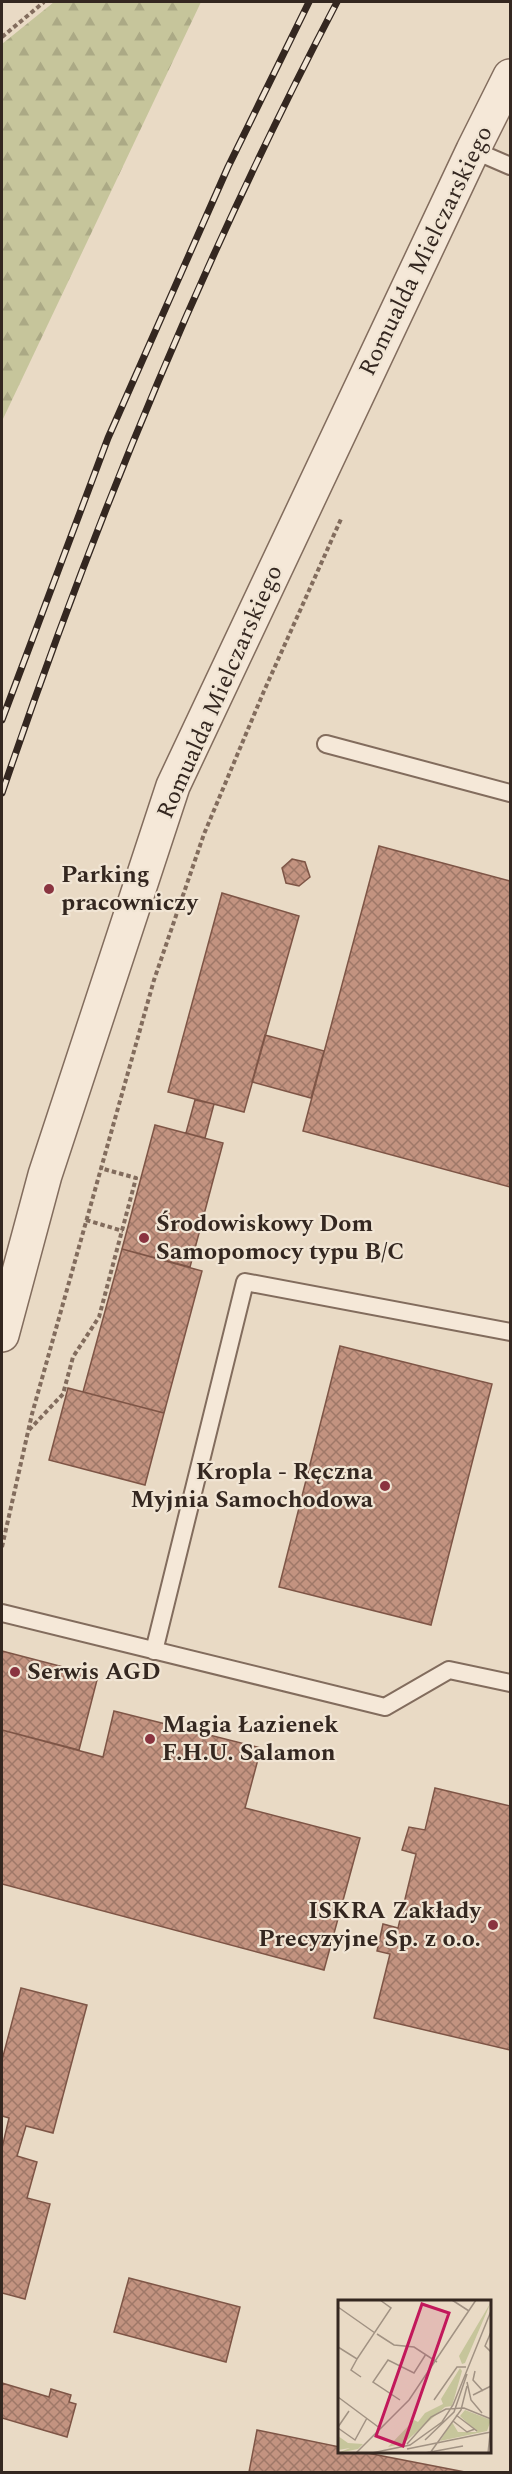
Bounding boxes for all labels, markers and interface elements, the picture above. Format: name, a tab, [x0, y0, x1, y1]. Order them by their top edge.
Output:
street label: Romualda Mielczarskiego	[350, 120, 502, 382]
street label: Romualda Mielczarskiego	[148, 559, 292, 825]
place label: Parking pracowniczy	[61, 857, 199, 921]
marker: Parking pracowniczy	[42, 882, 56, 896]
place label: Środowiskowy Dom Samopomocy typu B/C	[156, 1206, 404, 1270]
marker: Środowiskowy Dom Samopomocy typu B/C	[137, 1231, 151, 1245]
place label: Kropla - Ręczna Myjnia Samochodowa	[130, 1454, 374, 1518]
marker: Kropla - Ręczna Myjnia Samochodowa	[378, 1479, 392, 1493]
place label: Serwis AGD	[27, 1654, 161, 1690]
marker: Serwis AGD	[8, 1665, 22, 1679]
place label: Magia Łazienek F.H.U. Salamon	[162, 1707, 339, 1771]
marker: Magia Łazienek F.H.U. Salamon	[143, 1732, 157, 1746]
place label: ISKRA Zakłady Precyzyjne Sp. z o.o.	[258, 1893, 483, 1957]
marker: ISKRA Zakłady Precyzyjne Sp. z o.o.	[486, 1918, 500, 1932]
inset map	[338, 2300, 491, 2453]

